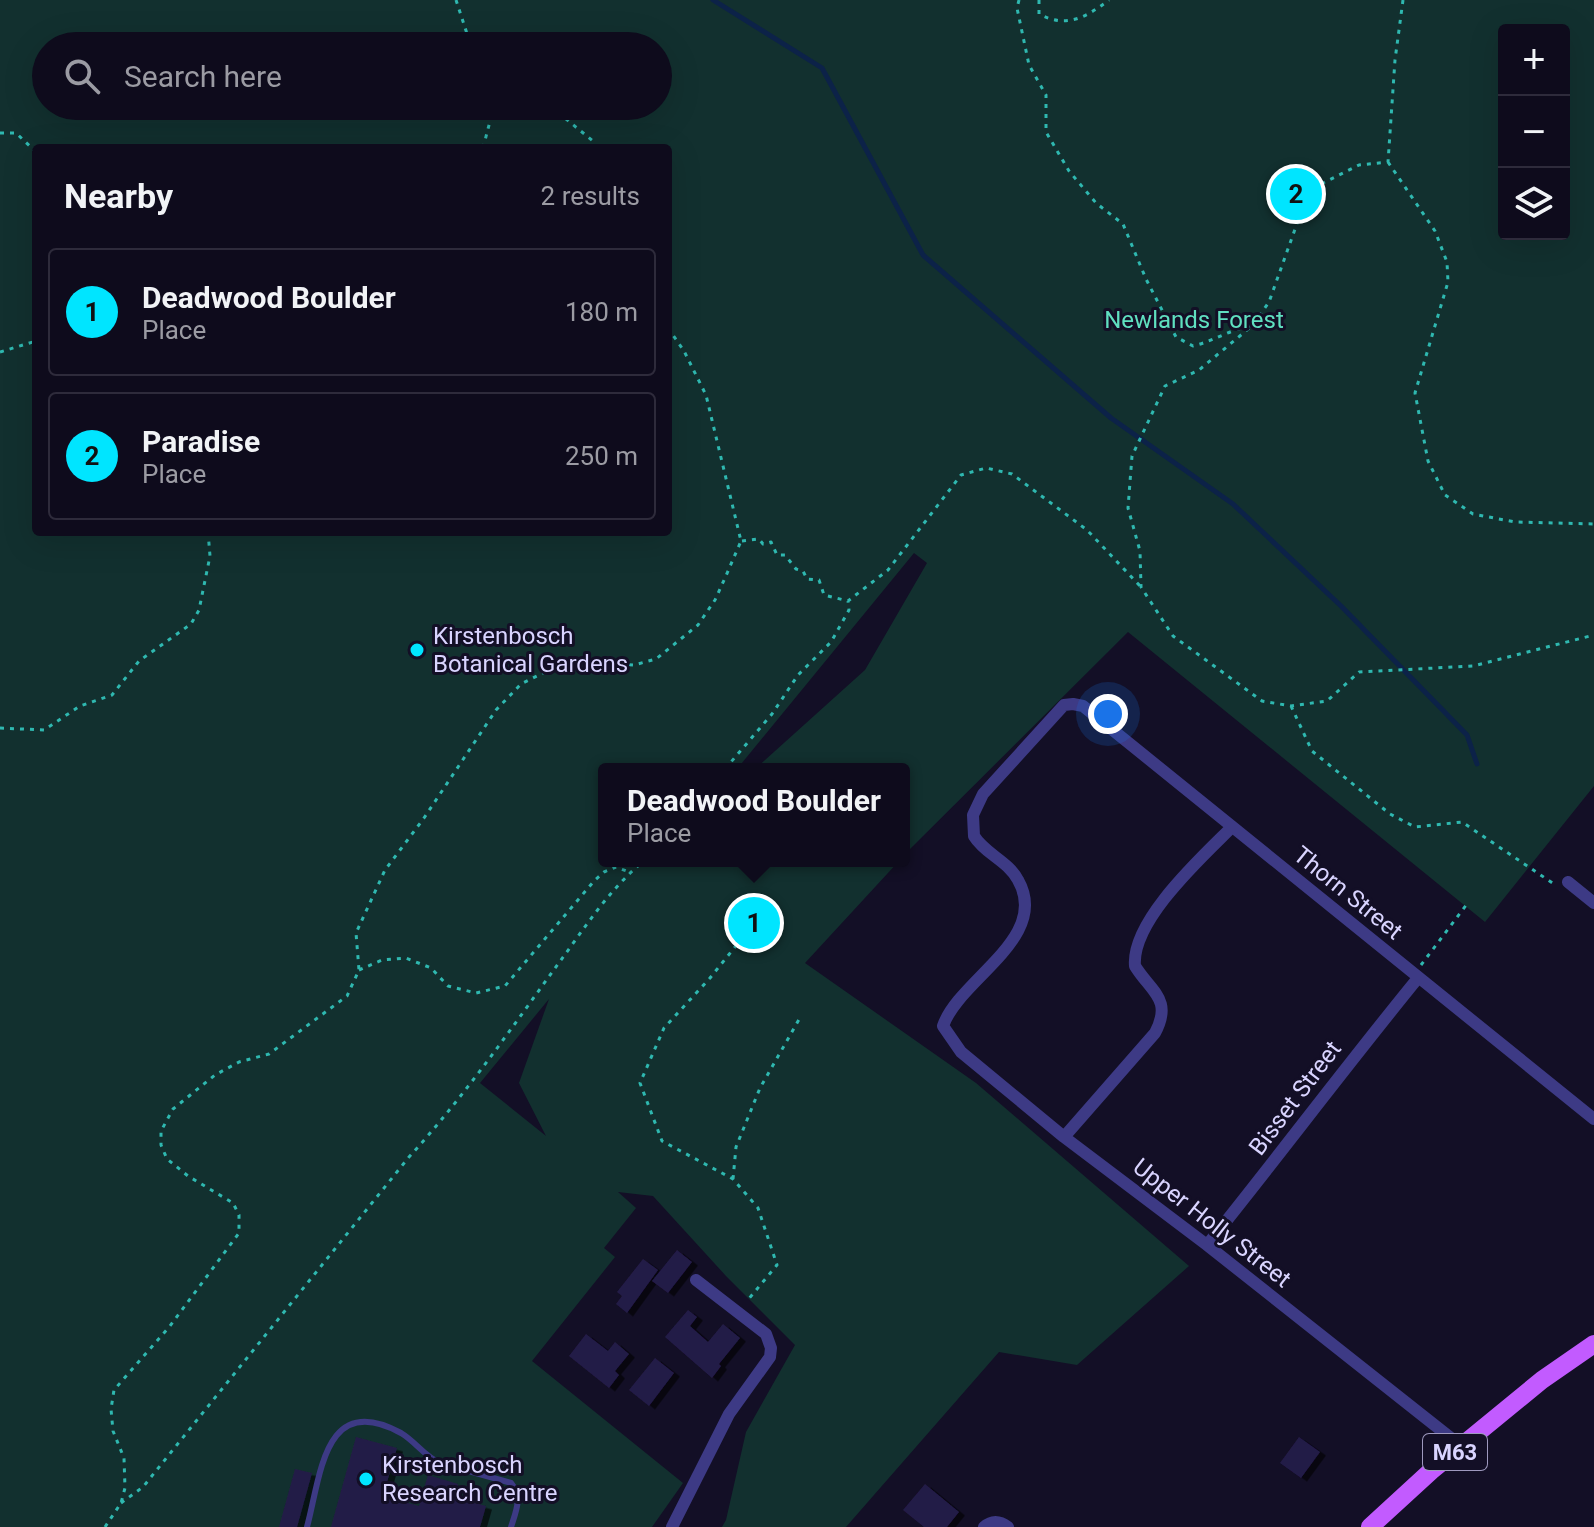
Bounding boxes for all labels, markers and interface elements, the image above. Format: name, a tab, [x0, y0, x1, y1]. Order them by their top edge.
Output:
map controls	[1498, 24, 1570, 240]
button: +	[1498, 24, 1570, 96]
search box	[32, 32, 672, 120]
icon: search	[60, 54, 104, 98]
text: Search here	[124, 59, 282, 94]
button: −	[1498, 96, 1570, 168]
pin: 2	[1270, 164, 1322, 224]
button: layers	[1498, 168, 1570, 240]
text: Nearby	[64, 176, 173, 216]
text: 2 results	[541, 181, 640, 211]
text: Deadwood Boulder	[142, 280, 396, 315]
text: 1	[85, 297, 99, 327]
text: 180 m	[565, 297, 638, 327]
park label: Newlands Forest	[1104, 306, 1284, 334]
text: Place	[142, 315, 206, 345]
text: Paradise	[142, 424, 260, 459]
text: 2	[85, 441, 99, 471]
text: 250 m	[565, 441, 638, 471]
text: Place	[142, 459, 206, 489]
place label: Kirstenbosch Botanical Gardens	[433, 622, 628, 678]
marker: Kirstenbosch Botanical Gardens	[408, 641, 426, 659]
your location	[1088, 694, 1128, 734]
popup	[598, 763, 910, 867]
text: Deadwood Boulder	[627, 783, 881, 818]
text: Place	[627, 818, 691, 848]
street label: Thorn Street	[1288, 841, 1408, 945]
pin: 1	[728, 893, 780, 953]
street label: Bisset Street	[1243, 1035, 1347, 1161]
street label: Upper Holly Street	[1128, 1153, 1297, 1293]
road number: M63	[1423, 1434, 1487, 1470]
place label: Kirstenbosch Research Centre	[382, 1451, 557, 1507]
marker: Kirstenbosch Research Centre	[357, 1470, 375, 1488]

